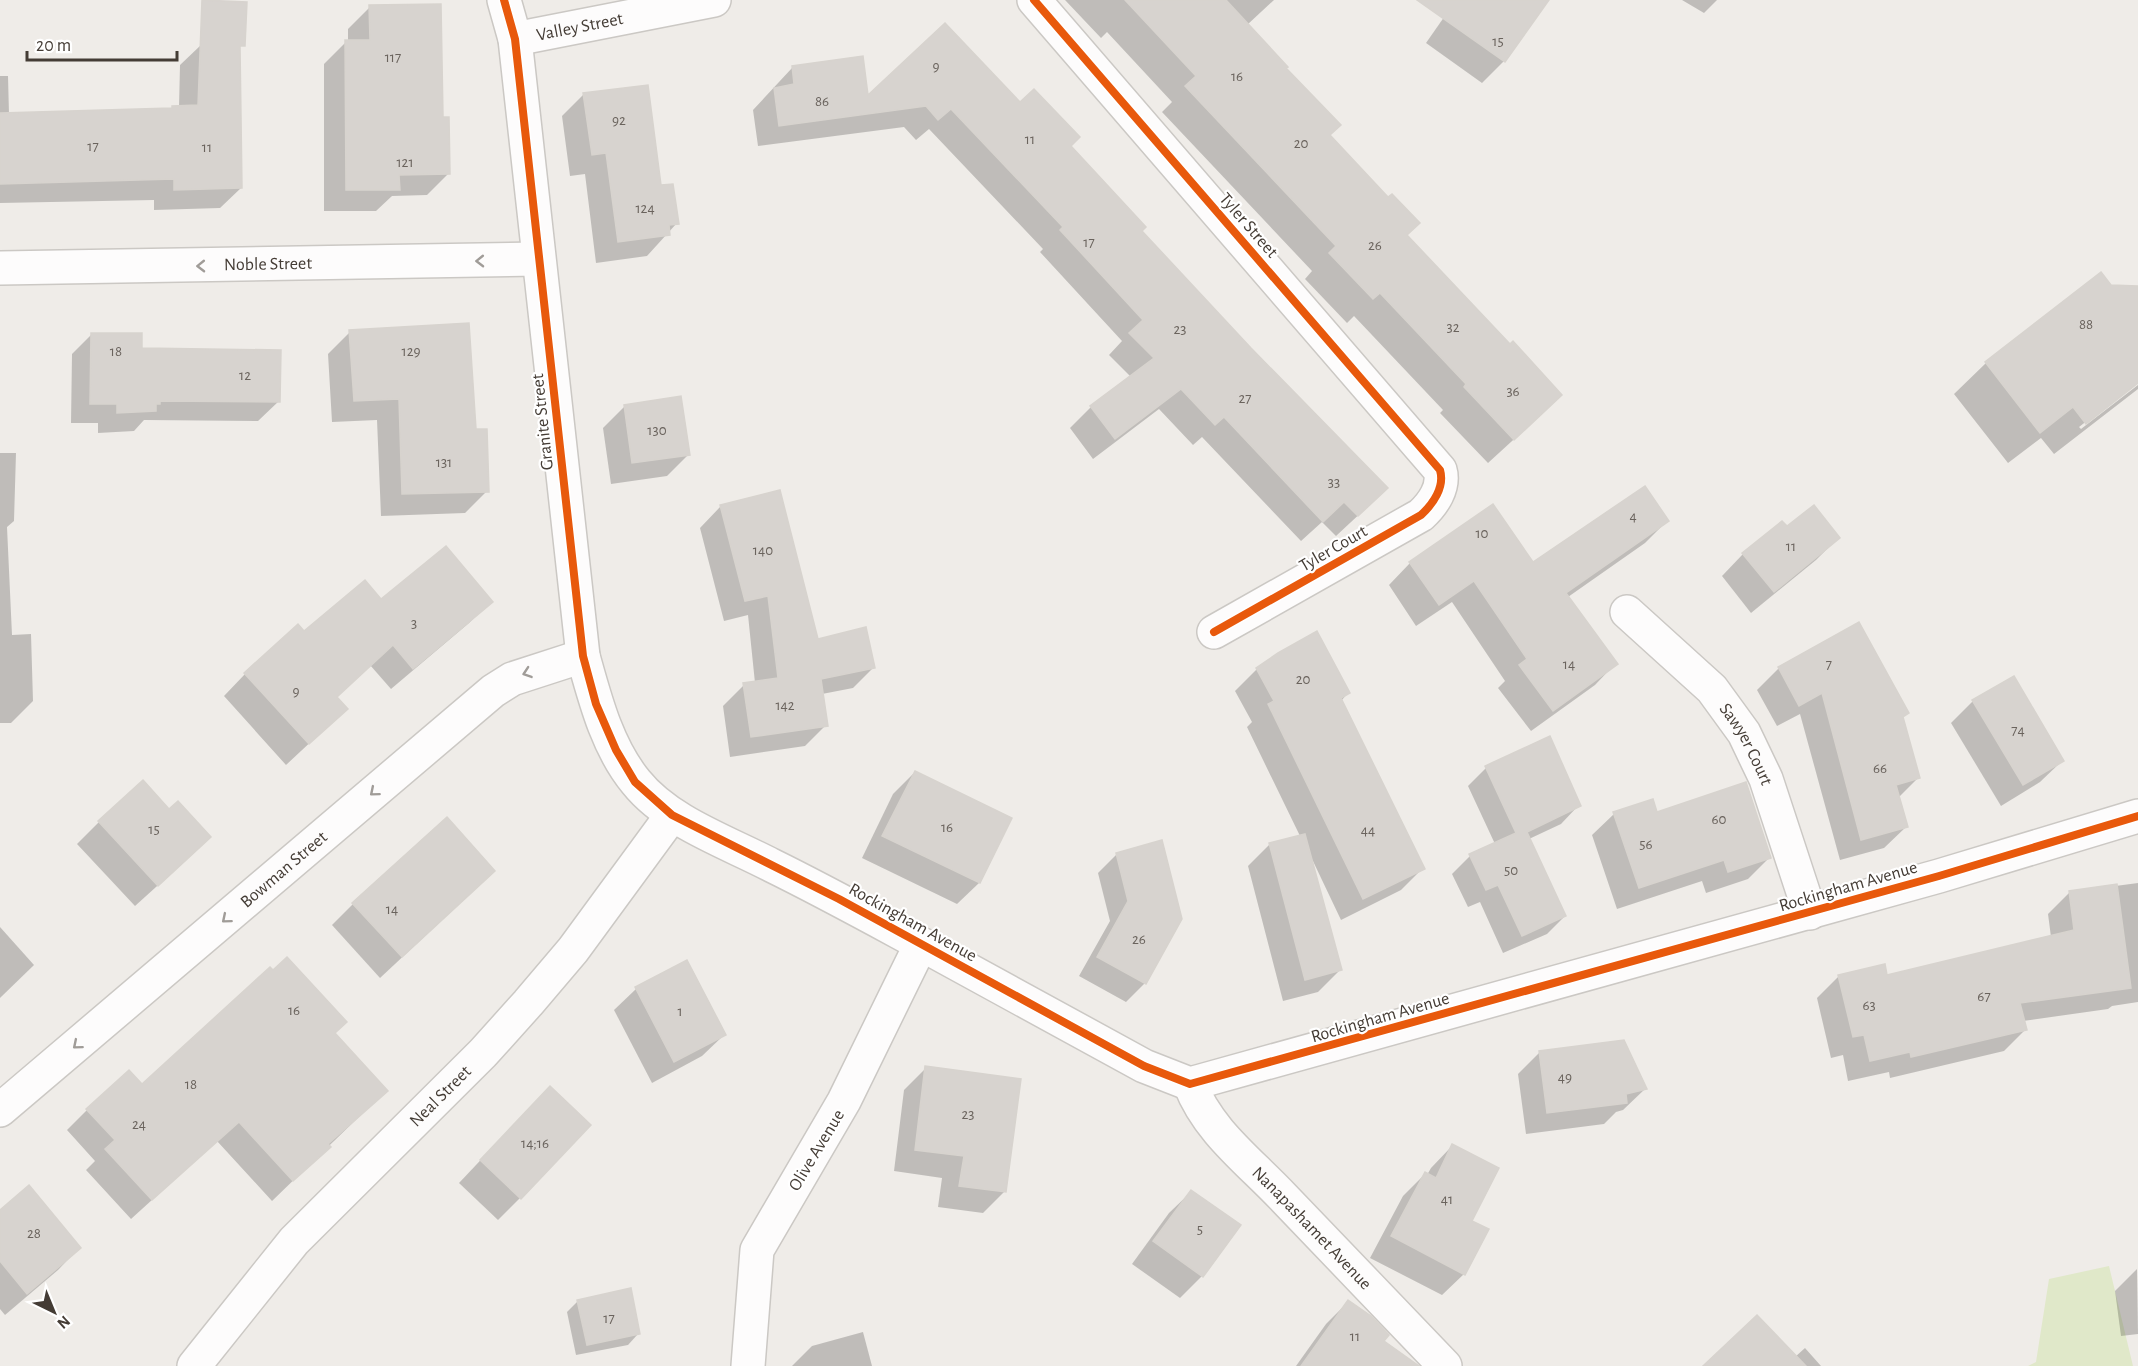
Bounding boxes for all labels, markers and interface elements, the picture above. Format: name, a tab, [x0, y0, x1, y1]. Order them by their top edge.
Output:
street label: Valley Street	[535, 10, 625, 45]
scale bar	[27, 24, 177, 62]
house number: 15	[1492, 34, 1504, 49]
text: 20 m	[36, 37, 71, 55]
house number: 117	[385, 50, 401, 65]
house number: 9	[932, 59, 940, 74]
house number: 16	[1231, 69, 1243, 84]
house number: 86	[815, 94, 829, 109]
house number: 92	[612, 113, 626, 128]
house number: 11	[1025, 132, 1035, 147]
house number: 20	[1294, 136, 1308, 151]
house number: 17	[87, 139, 99, 154]
house number: 11	[202, 140, 212, 155]
house number: 121	[396, 155, 414, 170]
street label: Tyler Street	[1215, 190, 1281, 262]
house number: 124	[635, 201, 655, 216]
house number: 17	[1083, 235, 1095, 250]
house number: 26	[1368, 238, 1382, 253]
one-way arrow	[475, 254, 484, 267]
street label: Noble Street	[224, 255, 312, 274]
one-way arrow	[196, 260, 205, 272]
house number: 88	[2079, 317, 2093, 332]
house number: 32	[1446, 320, 1460, 335]
house number: 23	[1173, 322, 1187, 337]
house number: 18	[110, 344, 122, 359]
house number: 129	[401, 344, 421, 359]
house number: 12	[239, 368, 251, 383]
street label: Granite Street	[529, 372, 557, 471]
house number: 36	[1506, 384, 1520, 399]
house number: 27	[1238, 391, 1252, 406]
house number: 130	[647, 423, 667, 438]
house number: 131	[436, 455, 452, 470]
house number: 33	[1328, 475, 1340, 490]
house number: 4	[1629, 509, 1637, 524]
street label: Tyler Court	[1296, 522, 1371, 575]
house number: 10	[1475, 526, 1489, 541]
house number: 11	[1786, 539, 1796, 554]
house number: 140	[753, 543, 773, 558]
house number: 3	[411, 616, 417, 631]
house number: 14	[1563, 657, 1575, 672]
house number: 7	[1826, 657, 1832, 672]
one-way arrow	[522, 666, 533, 679]
house number: 20	[1296, 672, 1310, 687]
house number: 9	[292, 684, 300, 699]
house number: 142	[775, 698, 795, 713]
street label: Sawyer Court	[1715, 700, 1775, 788]
house number: 74	[2011, 723, 2025, 738]
house number: 66	[1873, 761, 1887, 776]
one-way arrow	[370, 785, 381, 796]
house number: 60	[1712, 812, 1727, 827]
house number: 16	[941, 820, 953, 835]
house number: 15	[148, 822, 160, 837]
house number: 44	[1361, 823, 1375, 838]
street label: Bowman Street	[237, 828, 331, 912]
house number: 56	[1639, 837, 1653, 852]
street label: Rockingham Avenue	[1777, 859, 1920, 915]
house number: 50	[1504, 863, 1518, 878]
street label: Rockingham Avenue	[846, 880, 979, 965]
house number: 14	[386, 902, 398, 917]
one-way arrow	[222, 912, 233, 923]
house number: 26	[1132, 932, 1146, 947]
house number: 67	[1977, 989, 1991, 1004]
street label: Rockingham Avenue	[1309, 990, 1452, 1046]
house number: 63	[1862, 998, 1876, 1013]
house number: 16	[288, 1003, 300, 1018]
house number: 1	[677, 1004, 683, 1019]
one-way arrow	[73, 1038, 84, 1049]
street label: Neal Street	[407, 1062, 475, 1131]
house number: 49	[1558, 1070, 1572, 1085]
house number: 18	[185, 1077, 197, 1092]
street label: Olive Avenue	[786, 1107, 848, 1194]
house number: 23	[961, 1107, 975, 1122]
house number: 24	[132, 1117, 146, 1132]
house number: 14;16	[521, 1136, 549, 1151]
street label: Nanapashamet Avenue	[1248, 1164, 1375, 1294]
house number: 41	[1441, 1192, 1453, 1207]
house number: 5	[1197, 1222, 1203, 1237]
house number: 28	[27, 1226, 41, 1241]
north arrow	[24, 1282, 84, 1342]
house number: 17	[603, 1311, 615, 1326]
text: N	[54, 1313, 73, 1332]
house number: 11	[1350, 1329, 1360, 1344]

